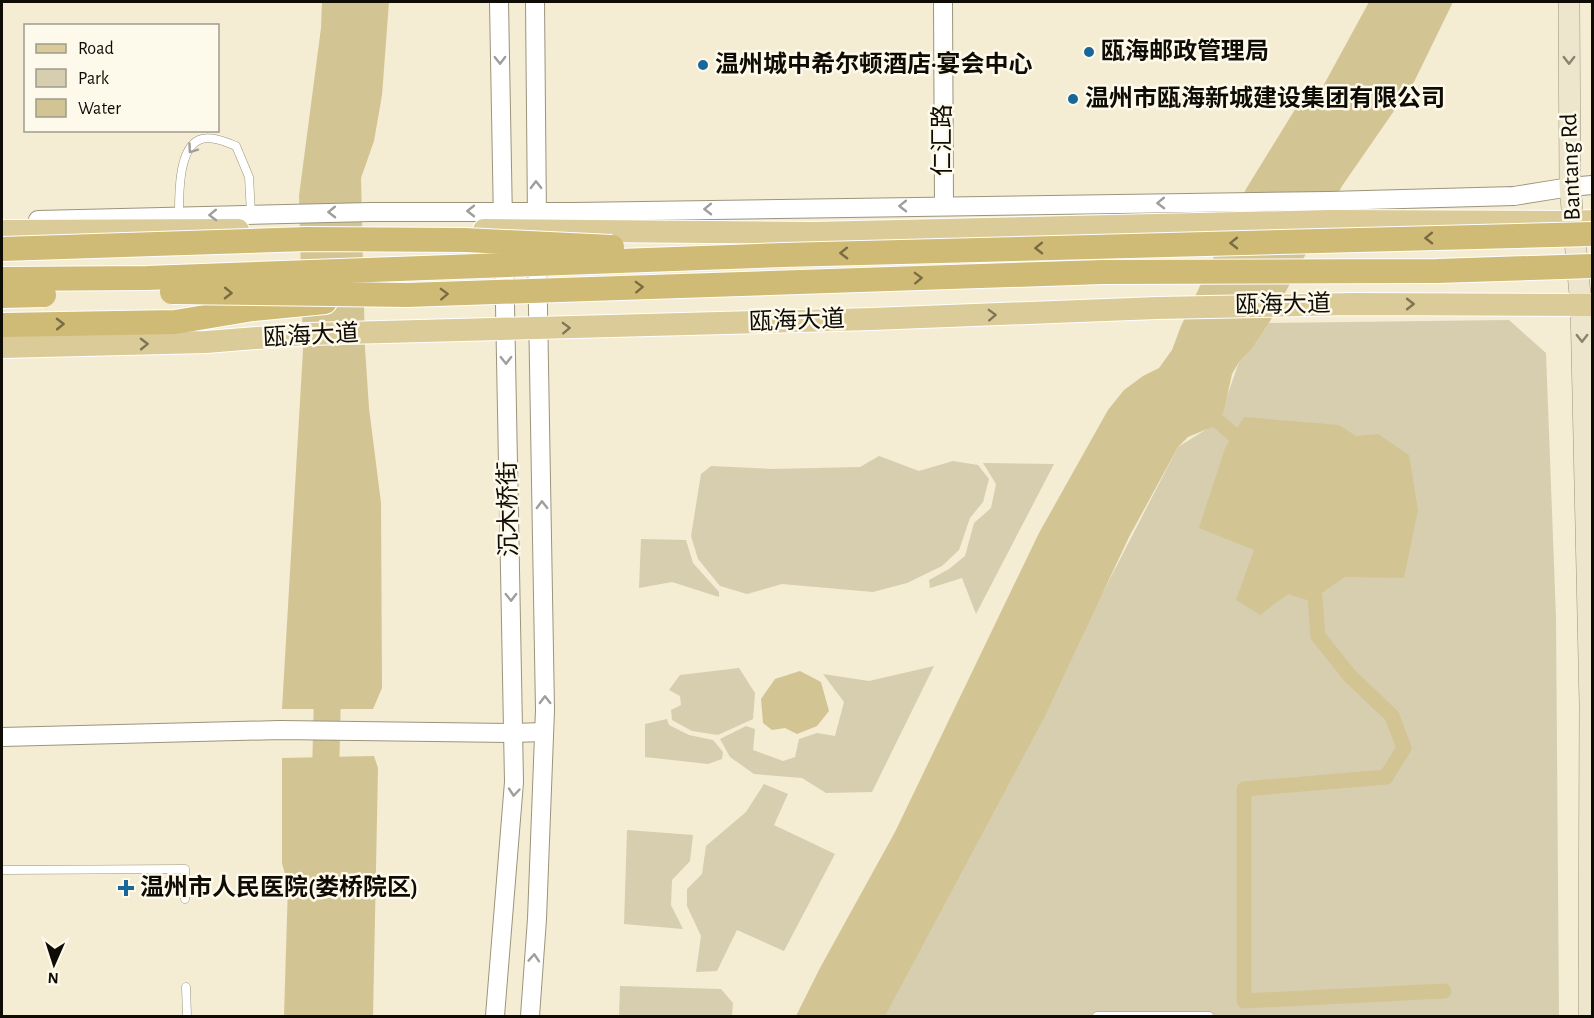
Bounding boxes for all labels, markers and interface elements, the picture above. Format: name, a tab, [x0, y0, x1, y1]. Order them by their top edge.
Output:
legend	[24, 24, 219, 132]
place label: 瓯海邮政管理局	[1101, 38, 1269, 64]
text: Road	[78, 40, 114, 58]
marker: 瓯海邮政管理局	[1082, 45, 1096, 59]
place label: 温州城中希尔顿酒店·宴会中心	[715, 50, 1033, 77]
one-way arrow	[494, 55, 506, 64]
one-way arrow	[1563, 55, 1575, 64]
marker: 温州城中希尔顿酒店·宴会中心	[696, 58, 710, 72]
text: Park	[78, 70, 110, 88]
place label: 温州市瓯海新城建设集团有限公司	[1085, 85, 1445, 111]
marker: 温州市瓯海新城建设集团有限公司	[1066, 92, 1080, 106]
text: Water	[78, 100, 121, 118]
street label: 仁汇路	[929, 104, 955, 176]
street label: Bantang Rd	[1557, 113, 1585, 221]
one-way arrow	[188, 142, 199, 153]
one-way arrow	[530, 180, 543, 189]
one-way arrow	[1157, 197, 1166, 209]
one-way arrow	[899, 200, 908, 212]
one-way arrow	[704, 203, 713, 215]
one-way arrow	[467, 205, 476, 217]
one-way arrow	[327, 206, 336, 219]
one-way arrow	[208, 209, 217, 222]
one-way arrow	[1425, 232, 1434, 245]
one-way arrow	[1230, 237, 1239, 249]
one-way arrow	[1035, 242, 1044, 254]
one-way arrow	[840, 247, 849, 259]
one-way arrow	[913, 272, 922, 284]
one-way arrow	[634, 280, 643, 293]
one-way arrow	[223, 287, 232, 299]
one-way arrow	[439, 287, 448, 300]
street label: 瓯海大道	[1235, 290, 1331, 318]
one-way arrow	[1406, 298, 1415, 310]
street label: 瓯海大道	[749, 305, 845, 335]
one-way arrow	[987, 308, 996, 321]
one-way arrow	[55, 317, 64, 330]
street label: 瓯海大道	[262, 320, 360, 350]
one-way arrow	[561, 321, 570, 334]
one-way arrow	[1576, 334, 1588, 343]
one-way arrow	[139, 337, 148, 350]
one-way arrow	[500, 355, 512, 364]
street label: 沉木桥街	[494, 461, 522, 557]
one-way arrow	[536, 501, 548, 510]
one-way arrow	[505, 592, 517, 601]
one-way arrow	[539, 696, 551, 705]
one-way arrow	[507, 787, 520, 796]
place label: 温州市人民医院(娄桥院区)	[140, 874, 418, 900]
marker: 温州市人民医院(娄桥院区)	[117, 879, 135, 897]
north arrow	[24, 934, 84, 994]
one-way arrow	[527, 954, 540, 963]
text: N	[47, 970, 59, 986]

